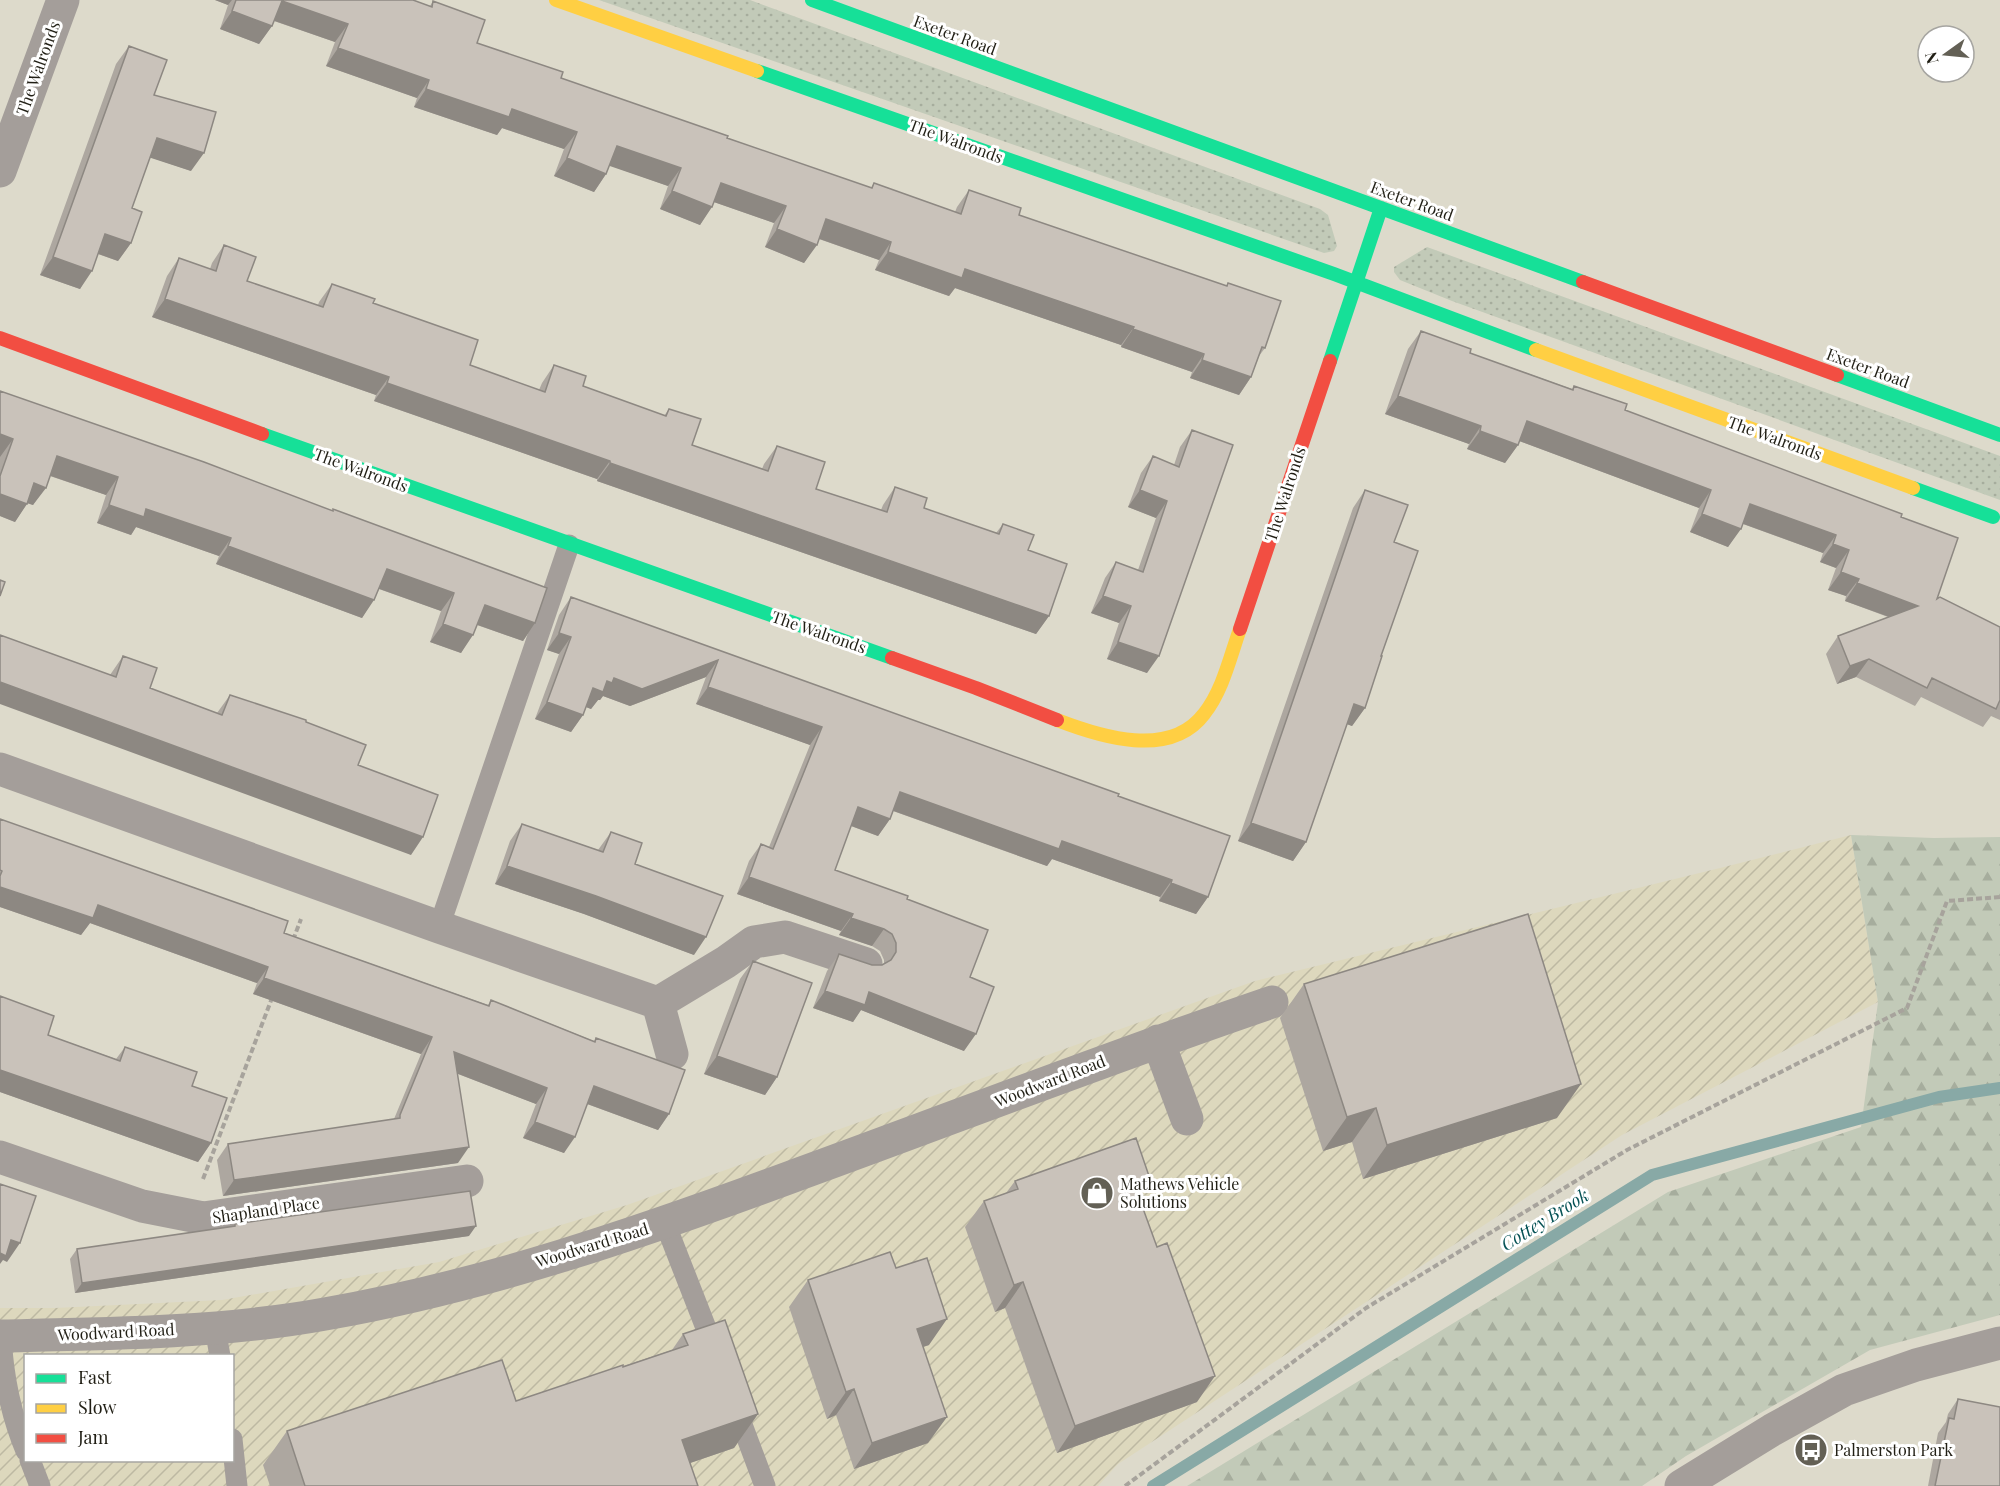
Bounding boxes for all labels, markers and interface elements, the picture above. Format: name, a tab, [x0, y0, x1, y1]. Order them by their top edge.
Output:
street label: Exeter Road	[911, 10, 1000, 59]
street label: The Walronds	[11, 18, 64, 118]
north arrow	[1916, 24, 1976, 84]
text: N	[1919, 49, 1943, 66]
street label: The Walronds	[906, 114, 1006, 167]
street label: Exeter Road	[1368, 176, 1457, 225]
street label: Exeter Road	[1824, 343, 1913, 392]
street label: The Walronds	[1725, 411, 1825, 464]
street label: The Walronds	[311, 443, 411, 496]
street label: The Walronds	[1259, 444, 1310, 544]
street label: The Walronds	[769, 606, 869, 658]
street label: Woodward Road	[991, 1050, 1108, 1112]
place label: Mathews Vehicle Solutions	[1120, 1173, 1239, 1212]
shop icon: Mathews Vehicle Solutions	[1079, 1175, 1115, 1211]
water label: Cottey Brook	[1496, 1183, 1593, 1256]
street label: Shapland Place	[211, 1192, 321, 1227]
street label: Woodward Road	[532, 1217, 651, 1272]
street label: Woodward Road	[56, 1318, 175, 1345]
legend	[24, 1354, 234, 1462]
text: Fast	[78, 1365, 112, 1389]
text: Slow	[78, 1395, 116, 1419]
text: Jam	[77, 1425, 108, 1449]
bus stop icon: Palmerston Park	[1793, 1432, 1829, 1468]
place label: Palmerston Park	[1834, 1439, 1953, 1460]

